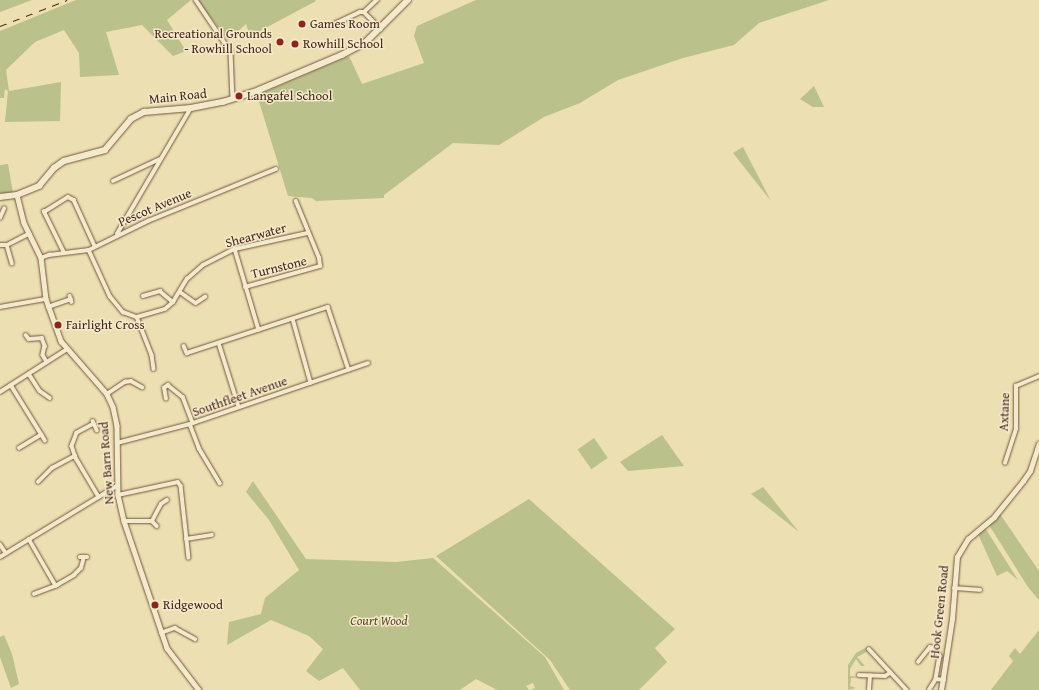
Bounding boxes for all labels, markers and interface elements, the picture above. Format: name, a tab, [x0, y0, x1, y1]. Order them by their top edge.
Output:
place label: Games Room	[310, 16, 380, 32]
marker: Games Room	[297, 19, 307, 29]
place label: Recreational Grounds - Rowhill School	[155, 27, 272, 58]
place label: Rowhill School	[303, 36, 383, 52]
marker: Recreational Grounds - Rowhill School	[275, 37, 285, 47]
marker: Rowhill School	[290, 39, 300, 49]
street label: Main Road	[148, 86, 208, 108]
place label: Langafel School	[247, 88, 332, 104]
marker: Langafel School	[234, 91, 244, 101]
street label: Pescot Avenue	[116, 186, 194, 230]
street label: Shearwater	[224, 220, 288, 252]
street label: Turnstone	[250, 254, 308, 282]
place label: Fairlight Cross	[66, 317, 145, 333]
marker: Fairlight Cross	[53, 320, 63, 330]
street label: Southfleet Avenue	[191, 373, 289, 421]
street label: Axtane	[997, 392, 1013, 432]
street label: New Barn Road	[96, 421, 118, 505]
street label: Hook Green Road	[927, 565, 953, 659]
place label: Ridgewood	[163, 597, 223, 613]
marker: Ridgewood	[150, 600, 160, 610]
park label: Court Wood	[350, 613, 408, 629]

